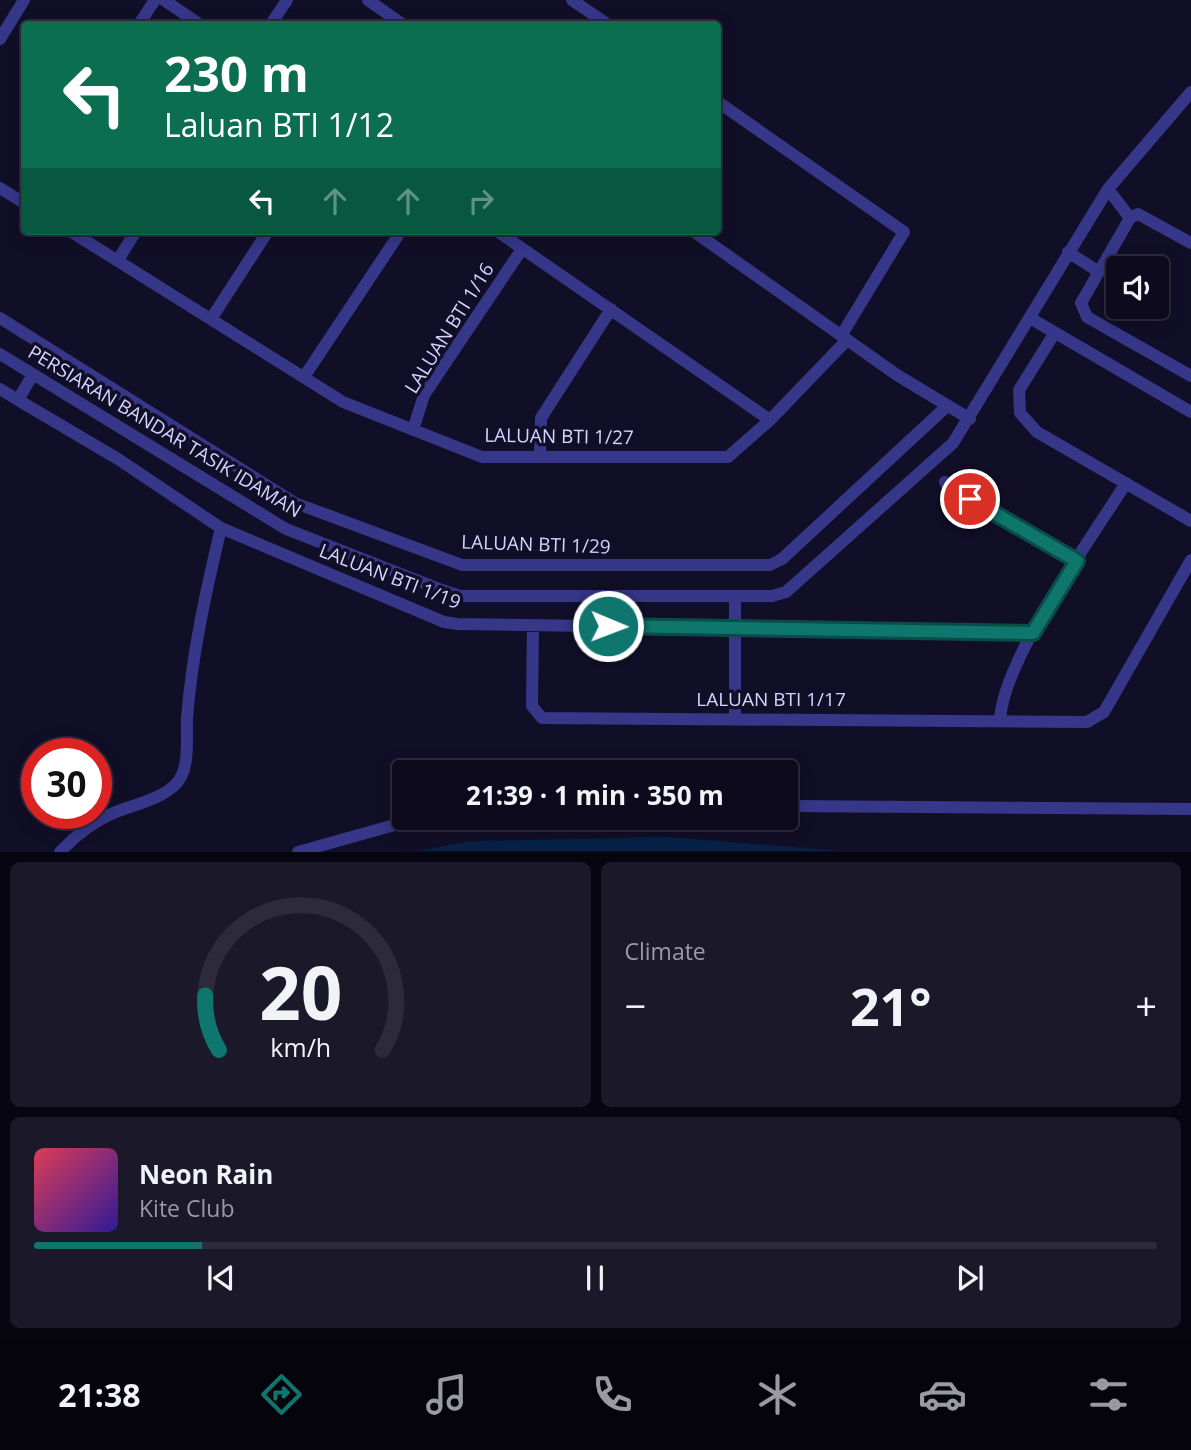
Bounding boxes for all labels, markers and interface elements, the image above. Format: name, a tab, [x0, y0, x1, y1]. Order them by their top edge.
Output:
text: 230 m	[164, 40, 309, 106]
icon: left	[49, 49, 140, 140]
text: Laluan BTI 1/12	[164, 103, 394, 146]
icon: left	[243, 182, 281, 220]
icon: ahead	[316, 182, 354, 220]
icon: ahead	[389, 182, 427, 220]
icon: right	[462, 182, 500, 220]
map controls	[1106, 256, 1169, 319]
button: sound	[1106, 256, 1169, 319]
street label: LALUAN BTI 1/16	[398, 258, 500, 398]
street label: PERSIARAN BANDAR TASIK IDAMAN	[23, 339, 307, 523]
street label: LALUAN BTI 1/27	[484, 422, 634, 450]
pin	[940, 469, 1000, 529]
icon: arrive	[951, 480, 989, 518]
street label: LALUAN BTI 1/29	[461, 528, 611, 560]
street label: LALUAN BTI 1/19	[316, 537, 464, 615]
position arrow	[571, 589, 645, 663]
street label: LALUAN BTI 1/17	[696, 686, 846, 712]
speed limit sign: 30	[21, 738, 112, 829]
text: 21:39 · 1 min · 350 m	[466, 777, 724, 813]
text: Climate	[625, 935, 706, 967]
text: 20	[259, 943, 342, 1042]
text: 21°	[850, 970, 932, 1041]
text: −	[625, 979, 646, 1031]
text: +	[1135, 979, 1157, 1031]
text: km/h	[270, 1030, 331, 1064]
text: Neon Rain	[139, 1156, 273, 1192]
text: Kite Club	[139, 1192, 234, 1224]
icon: previous	[202, 1259, 240, 1297]
icon: pause	[576, 1259, 614, 1297]
icon: next	[951, 1259, 989, 1297]
icon: directions	[257, 1370, 306, 1419]
icon: music	[422, 1370, 471, 1419]
icon: phone	[588, 1370, 637, 1419]
icon: climate	[753, 1370, 802, 1419]
icon: car	[918, 1370, 967, 1419]
icon: filters	[1084, 1370, 1133, 1419]
text: 21:38	[58, 1373, 141, 1416]

